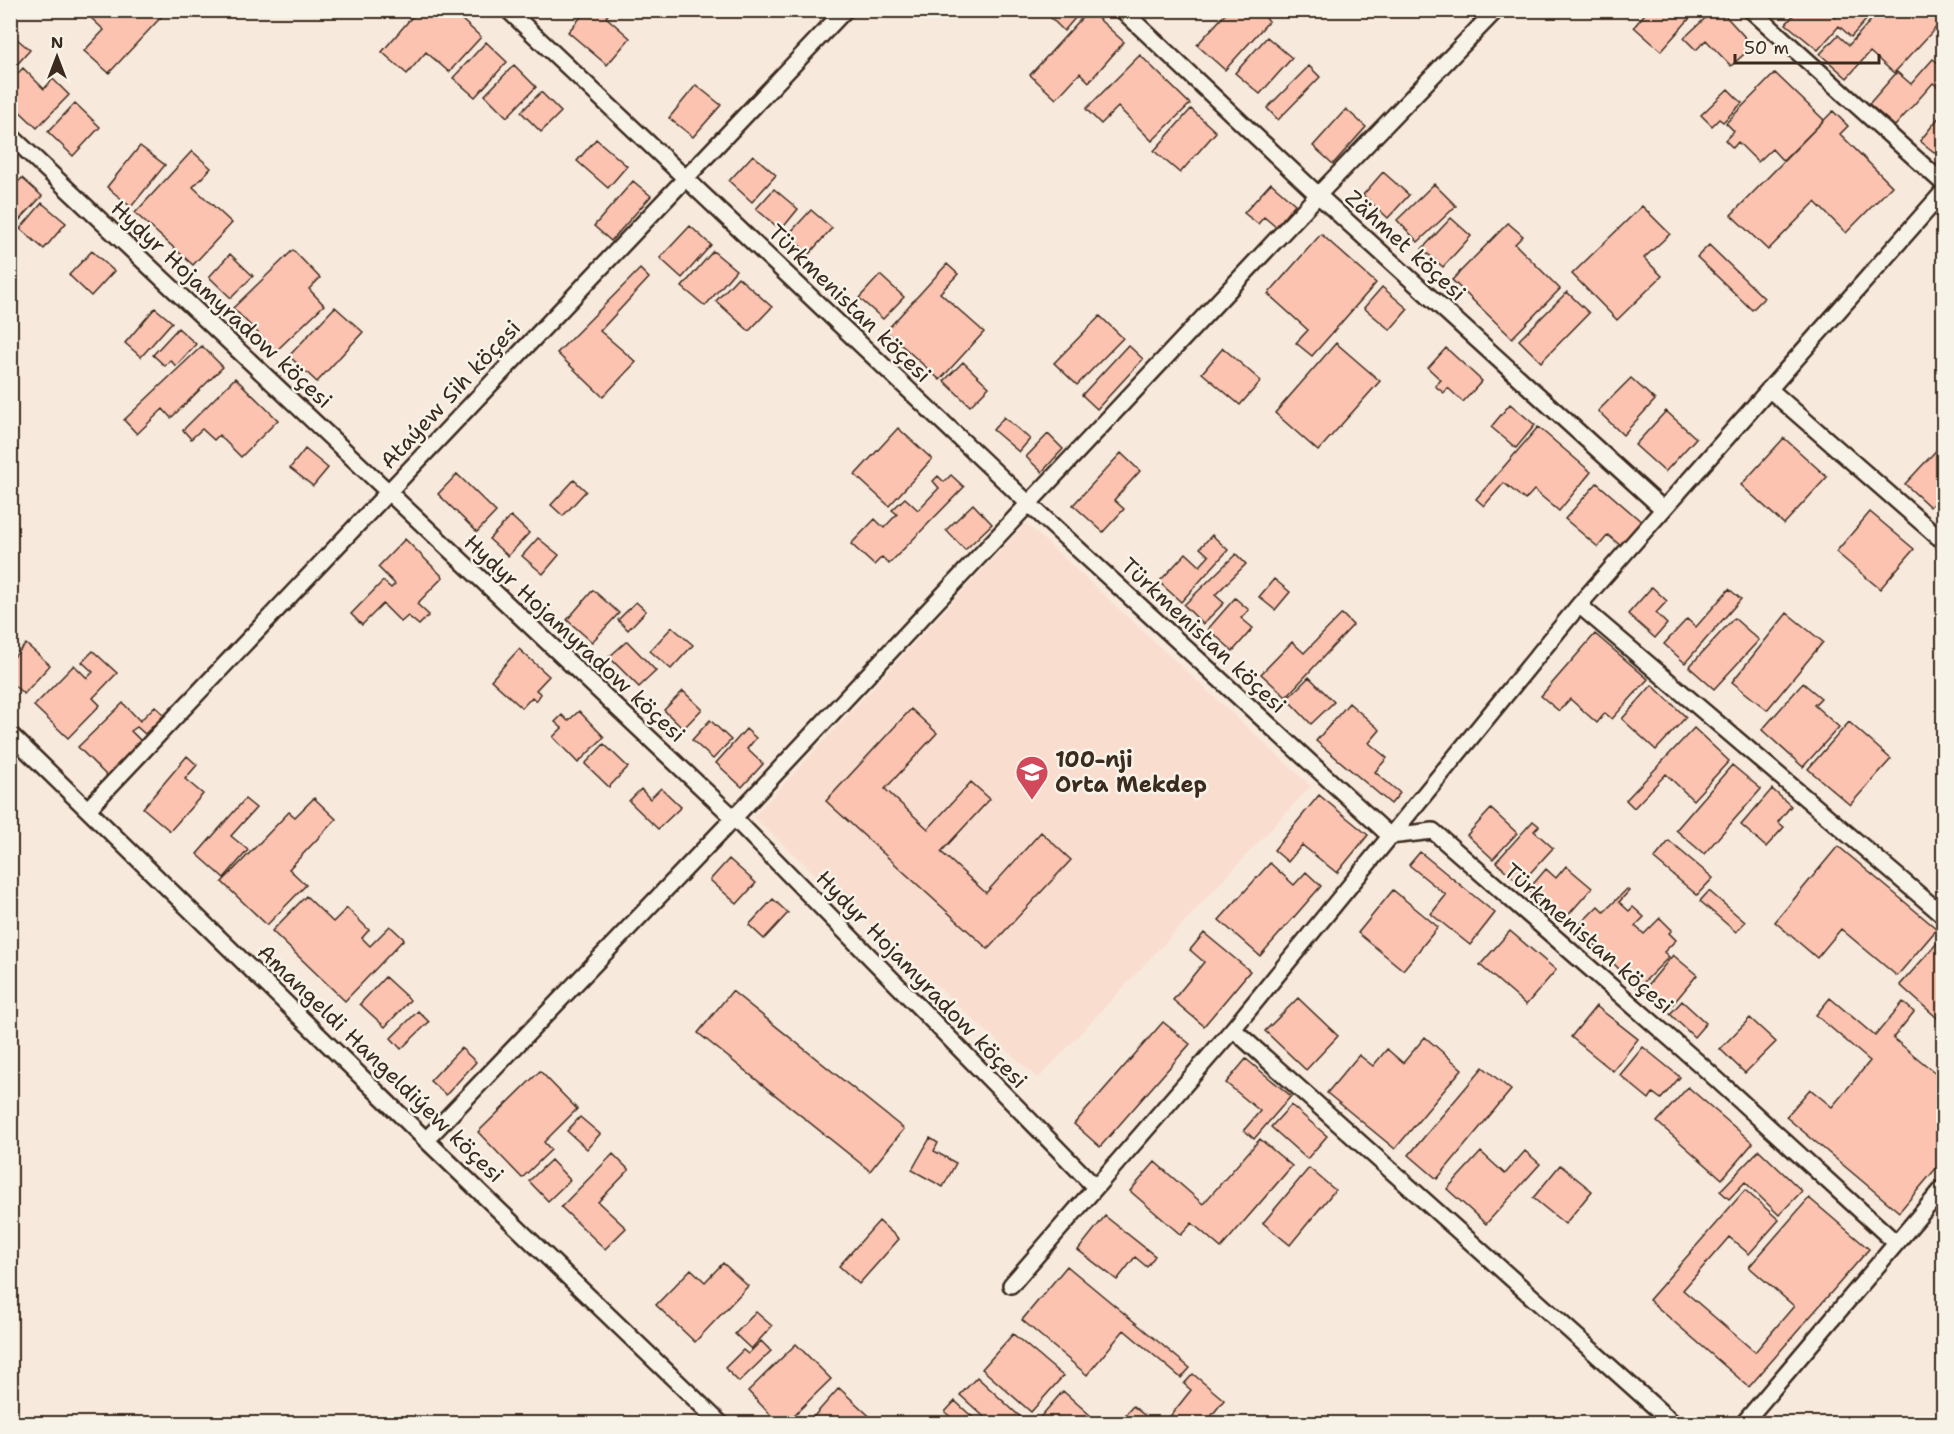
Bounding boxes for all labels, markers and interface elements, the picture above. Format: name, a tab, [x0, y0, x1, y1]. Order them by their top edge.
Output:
north arrow	[27, 27, 87, 87]
scale bar	[1735, 27, 1879, 65]
text: N	[51, 32, 63, 53]
text: 50 m	[1744, 36, 1789, 60]
street label: Zähmet köçesi	[1339, 183, 1472, 307]
street label: Hydyr Hojamyradow köçesi	[105, 194, 338, 415]
street label: Türkmenistan köçesi	[762, 218, 937, 389]
street label: Ataýew Sih köçesi	[374, 314, 527, 475]
street label: Hydyr Hojamyradow köçesi	[458, 528, 691, 749]
street label: Türkmenistan köçesi	[1115, 551, 1293, 720]
place label: 100-nji Orta Mekdep	[1055, 745, 1207, 799]
school or university icon: 100-nji Orta Mekdep	[1014, 754, 1050, 801]
street label: Türkmenistan köçesi	[1498, 857, 1680, 1020]
street label: Hydyr Hojamyradow köçesi	[810, 864, 1034, 1095]
street label: Amangeldi Hangeldiýew köçesi	[251, 938, 510, 1189]

